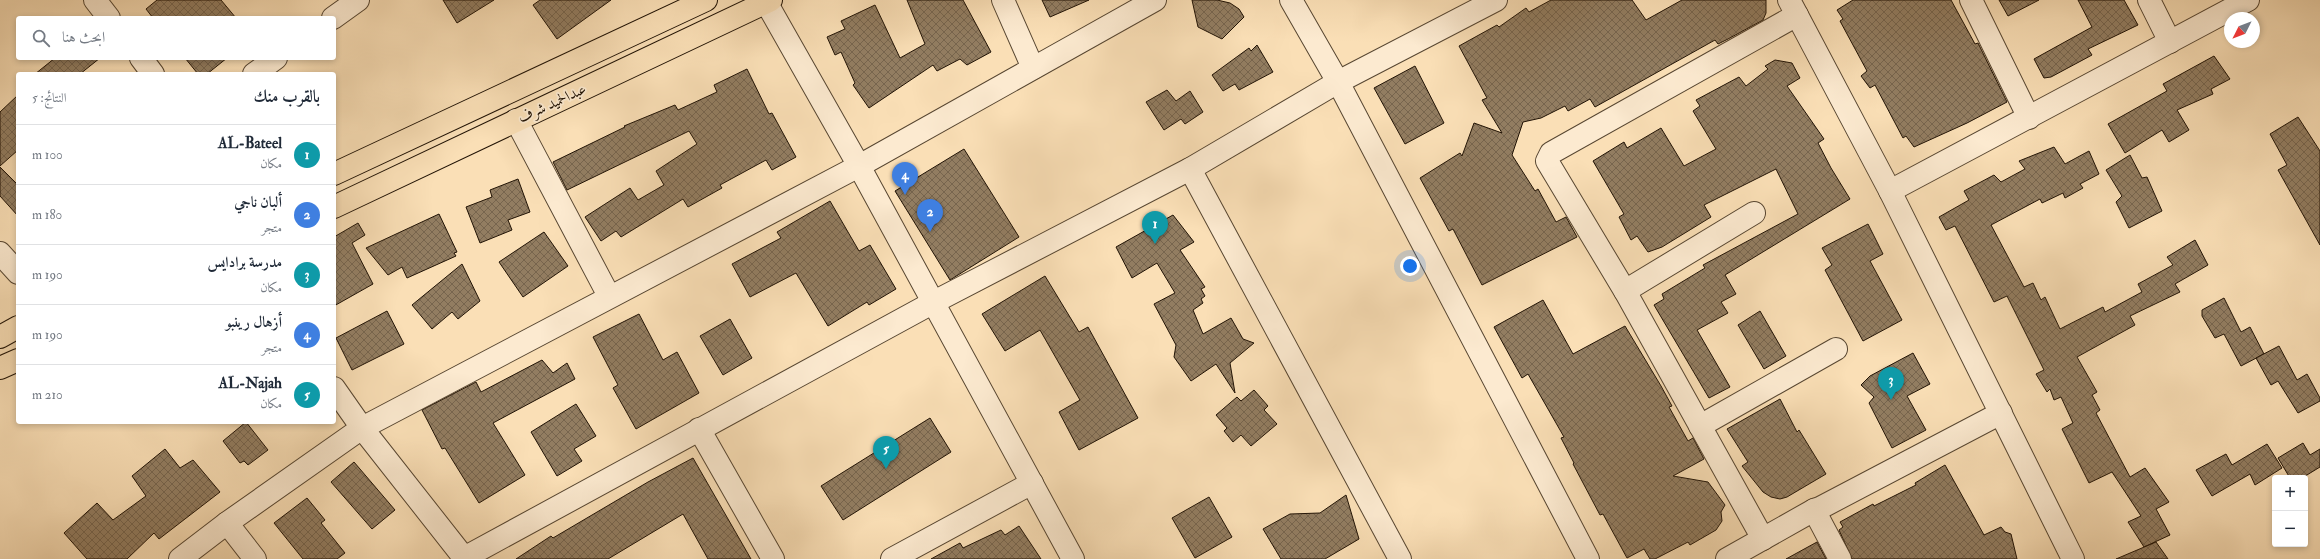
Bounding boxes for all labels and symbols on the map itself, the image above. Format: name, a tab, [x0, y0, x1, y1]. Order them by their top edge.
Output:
north arrow	[2224, 12, 2260, 48]
street label: عبدالحميد شرف	[515, 79, 589, 127]
pin: 4	[892, 162, 918, 195]
pin: 2	[917, 199, 943, 232]
pin: 1	[1142, 211, 1168, 244]
your location	[1400, 256, 1420, 276]
pin: 3	[1878, 367, 1904, 400]
pin: 5	[873, 436, 899, 469]

